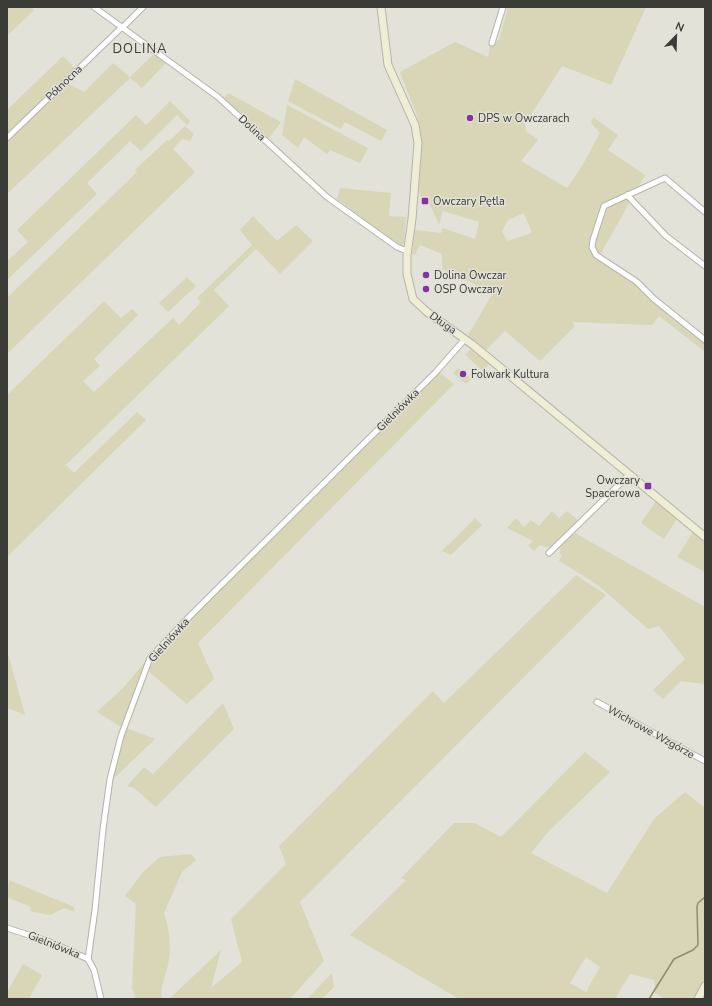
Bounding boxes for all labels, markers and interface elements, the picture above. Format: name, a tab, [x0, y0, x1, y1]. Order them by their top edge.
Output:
north arrow	[656, 16, 696, 56]
text: N	[673, 19, 686, 36]
district label: DOLINA	[112, 40, 168, 58]
street label: Północna	[42, 62, 86, 104]
place label: DPS w Owczarach	[478, 111, 569, 126]
street label: Dolina	[235, 112, 269, 145]
marker: DPS w Owczarach	[465, 113, 475, 123]
place label: Owczary Pętla	[433, 194, 505, 209]
marker: Owczary Pętla	[420, 196, 430, 206]
place label: Dolina Owczar	[434, 268, 507, 283]
marker: Dolina Owczar	[421, 270, 431, 280]
place label: OSP Owczary	[434, 282, 503, 297]
marker: OSP Owczary	[421, 284, 431, 294]
street label: Długa	[426, 308, 460, 338]
place label: Folwark Kultura	[471, 367, 549, 382]
marker: Folwark Kultura	[458, 369, 468, 379]
street label: Gielniówka	[373, 385, 423, 435]
place label: Owczary Spacerowa	[585, 473, 640, 501]
marker: Owczary Spacerowa	[643, 481, 653, 491]
street label: Gielniówka	[145, 614, 193, 665]
street label: Wichrowe Wzgórze	[605, 702, 697, 762]
street label: Gielniówka	[26, 928, 82, 962]

